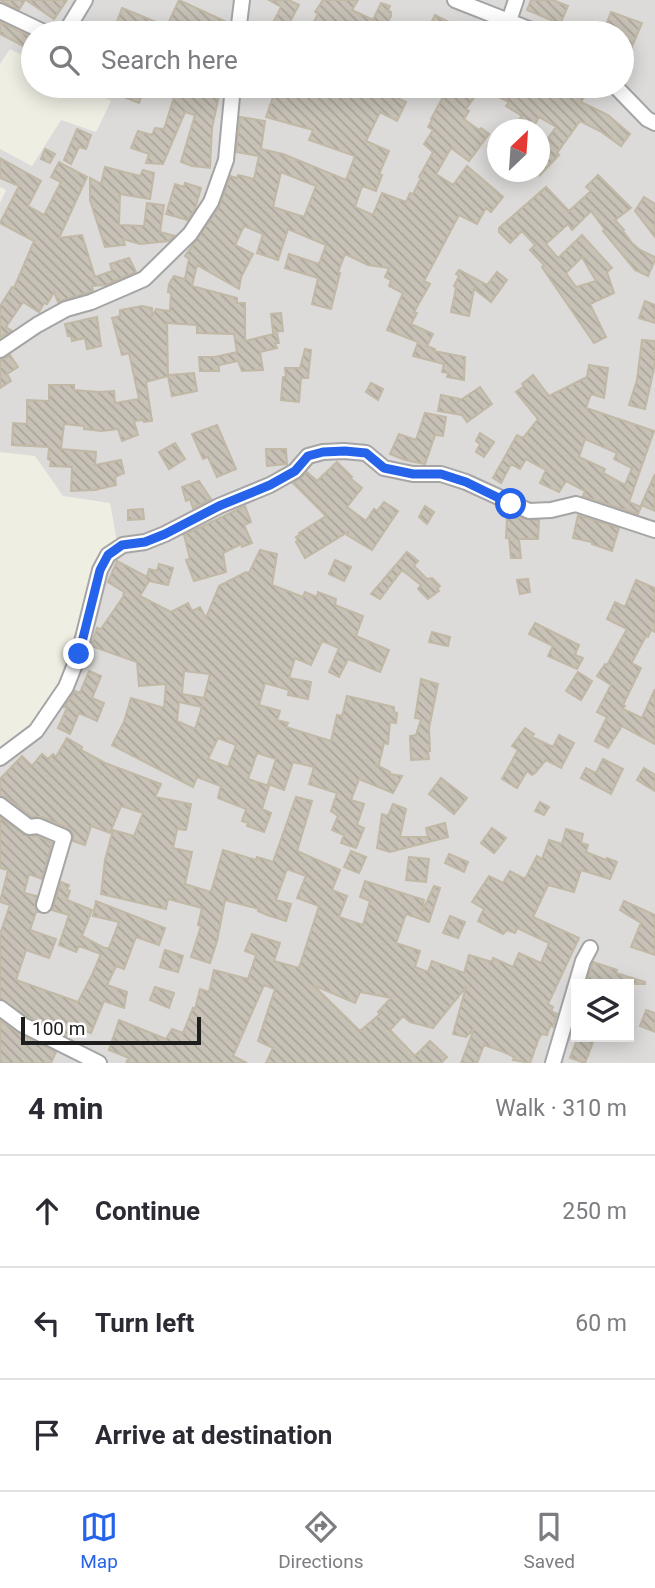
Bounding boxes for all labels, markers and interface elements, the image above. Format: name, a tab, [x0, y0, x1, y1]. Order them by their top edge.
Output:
search box	[21, 21, 634, 98]
icon: search	[45, 41, 83, 79]
text: Search here	[101, 45, 238, 75]
north arrow	[487, 119, 550, 182]
route start	[495, 488, 526, 519]
route end	[63, 638, 94, 669]
map controls	[571, 979, 634, 1042]
button: layers	[571, 979, 634, 1042]
scale bar	[21, 1014, 201, 1046]
text: 100 m	[32, 1017, 85, 1040]
text: 4 min	[28, 1091, 103, 1126]
text: Walk · 310 m	[495, 1095, 627, 1122]
icon: ahead	[28, 1192, 66, 1230]
text: Continue	[95, 1196, 200, 1226]
text: 250 m	[562, 1198, 627, 1225]
icon: left	[28, 1304, 66, 1342]
text: Turn left	[95, 1308, 194, 1338]
text: 60 m	[575, 1310, 627, 1337]
icon: arrive	[28, 1416, 66, 1454]
text: Arrive at destination	[95, 1420, 332, 1450]
tab: Map	[80, 1508, 118, 1573]
tab: Directions	[278, 1508, 363, 1573]
tab: Saved	[524, 1508, 575, 1573]

